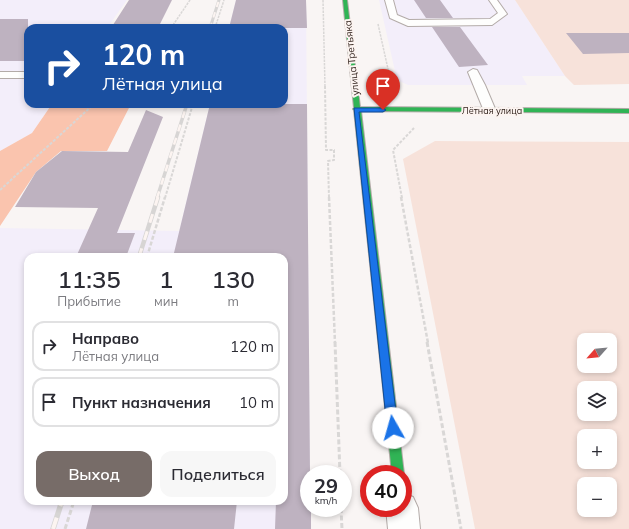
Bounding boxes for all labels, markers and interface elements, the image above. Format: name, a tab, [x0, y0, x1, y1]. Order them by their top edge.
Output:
street label: улица Третьяка	[341, 20, 362, 96]
text: 120 m	[102, 37, 185, 72]
icon: right	[36, 40, 88, 92]
pin	[366, 69, 400, 110]
text: Лётная улица	[102, 72, 223, 95]
icon: arrive	[372, 75, 394, 97]
street label: Лётная улица	[462, 105, 522, 117]
text: 11:35	[57, 264, 121, 294]
text: 1	[159, 264, 173, 294]
text: 130	[212, 264, 255, 294]
text: Прибытие	[57, 293, 121, 309]
text: мин	[154, 293, 178, 309]
text: m	[227, 293, 239, 309]
text: Направо	[72, 329, 139, 348]
north arrow	[577, 333, 617, 373]
map controls	[577, 333, 617, 517]
icon: right	[38, 335, 60, 357]
text: 120 m	[230, 337, 274, 356]
text: Лётная улица	[72, 348, 159, 364]
button: layers	[577, 381, 617, 421]
icon: arrive	[38, 391, 60, 413]
text: Пункт назначения	[72, 393, 211, 412]
text: 10 m	[239, 393, 274, 412]
position arrow	[372, 407, 414, 449]
button: +	[577, 429, 617, 469]
button: Выход	[36, 451, 152, 497]
button: Поделиться	[160, 451, 276, 497]
speed limit sign: 40	[360, 465, 412, 517]
text: 29	[314, 473, 338, 498]
button: −	[577, 477, 617, 517]
text: km/h	[315, 494, 337, 507]

